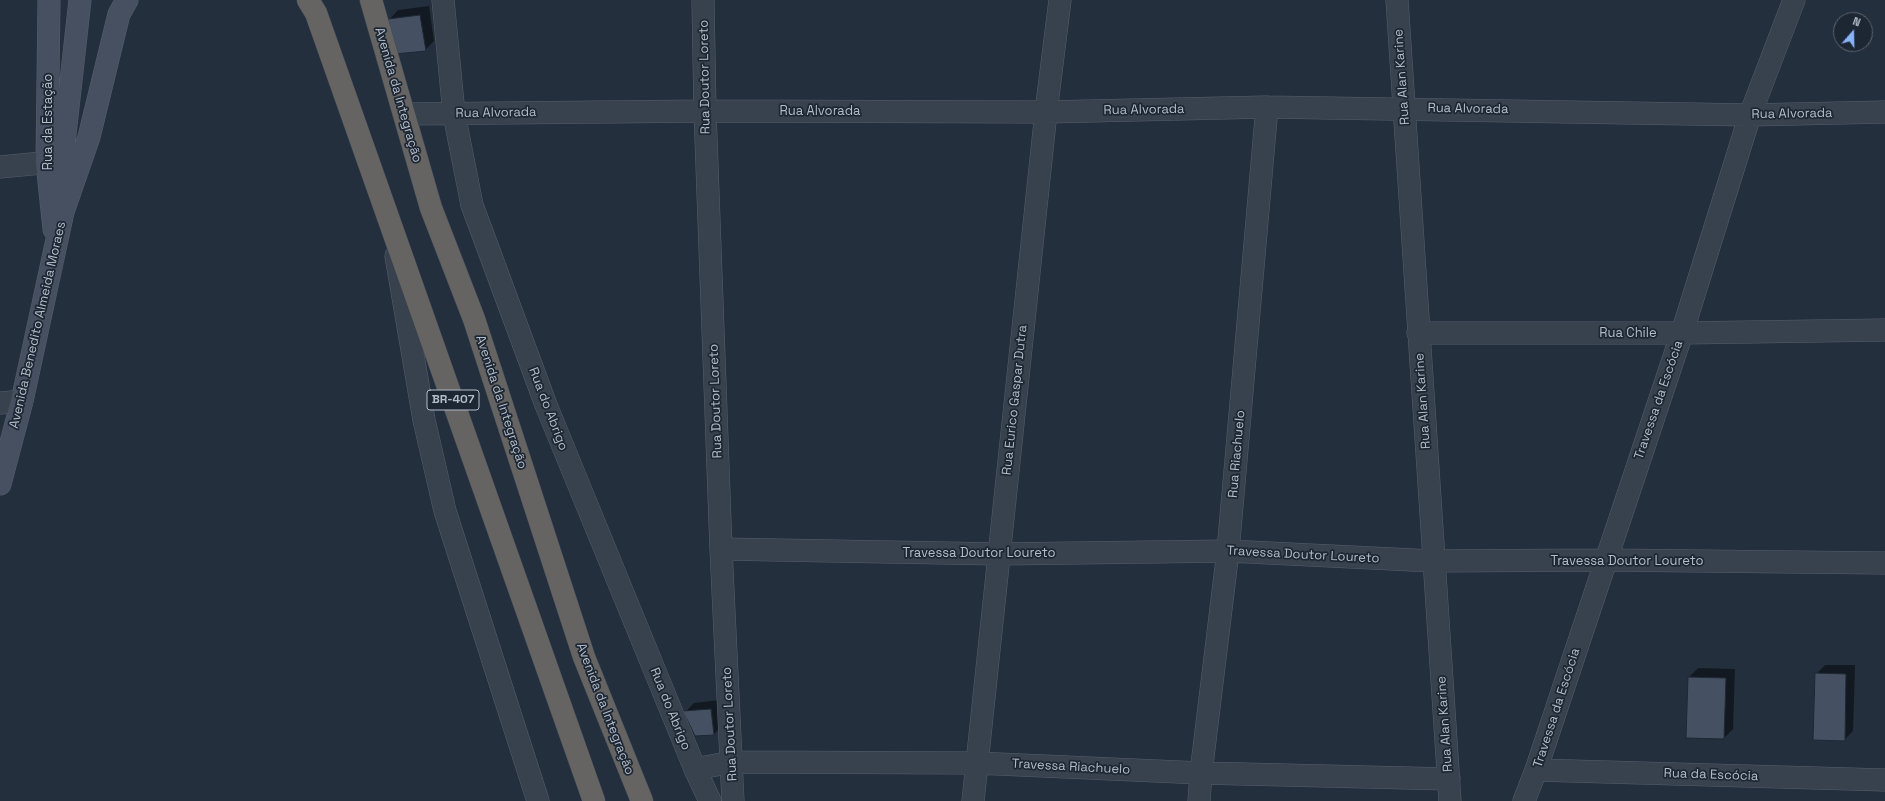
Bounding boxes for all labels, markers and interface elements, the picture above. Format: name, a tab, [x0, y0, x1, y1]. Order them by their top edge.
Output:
north arrow	[1833, 12, 1873, 52]
text: N	[1851, 14, 1863, 30]
street label: Rua Doutor Loreto	[696, 20, 714, 134]
street label: Avenida da Integração	[371, 26, 425, 164]
street label: Rua Alan Karine	[1391, 28, 1413, 126]
street label: Rua da Estação	[40, 74, 56, 170]
street label: Rua Alvorada	[1427, 100, 1509, 118]
street label: Rua Alvorada	[1103, 101, 1185, 119]
street label: Rua Alvorada	[780, 103, 860, 119]
street label: Rua Alvorada	[455, 104, 537, 122]
street label: Rua Alvorada	[1751, 105, 1833, 123]
street label: Avenida Benedito Almeida Moraes	[7, 220, 69, 430]
street label: Rua Eurico Gaspar Dutra	[999, 324, 1031, 476]
street label: Rua Chile	[1599, 325, 1657, 341]
street label: Avenida da Integração	[472, 333, 530, 471]
street label: Travessa da Escócia	[1631, 338, 1687, 462]
street label: Rua Doutor Loreto	[706, 343, 726, 459]
street label: Rua Alan Karine	[1412, 352, 1434, 450]
street label: Rua do Abrigo	[525, 365, 571, 453]
road number: BR-407	[427, 390, 479, 410]
street label: Rua Riachuelo	[1225, 409, 1249, 499]
street label: Travessa Doutor Loureto	[1226, 543, 1380, 567]
street label: Travessa Doutor Loureto	[903, 545, 1055, 561]
street label: Travessa Doutor Loureto	[1551, 553, 1703, 569]
street label: Avenida da Integração	[573, 641, 637, 777]
street label: Travessa da Escócia	[1530, 646, 1584, 770]
street label: Rua do Abrigo	[646, 665, 694, 753]
street label: Rua Doutor Loreto	[719, 666, 741, 782]
street label: Rua Alan Karine	[1434, 675, 1456, 773]
street label: Travessa Riachuelo	[1011, 756, 1131, 778]
street label: Rua da Escócia	[1663, 766, 1759, 784]

